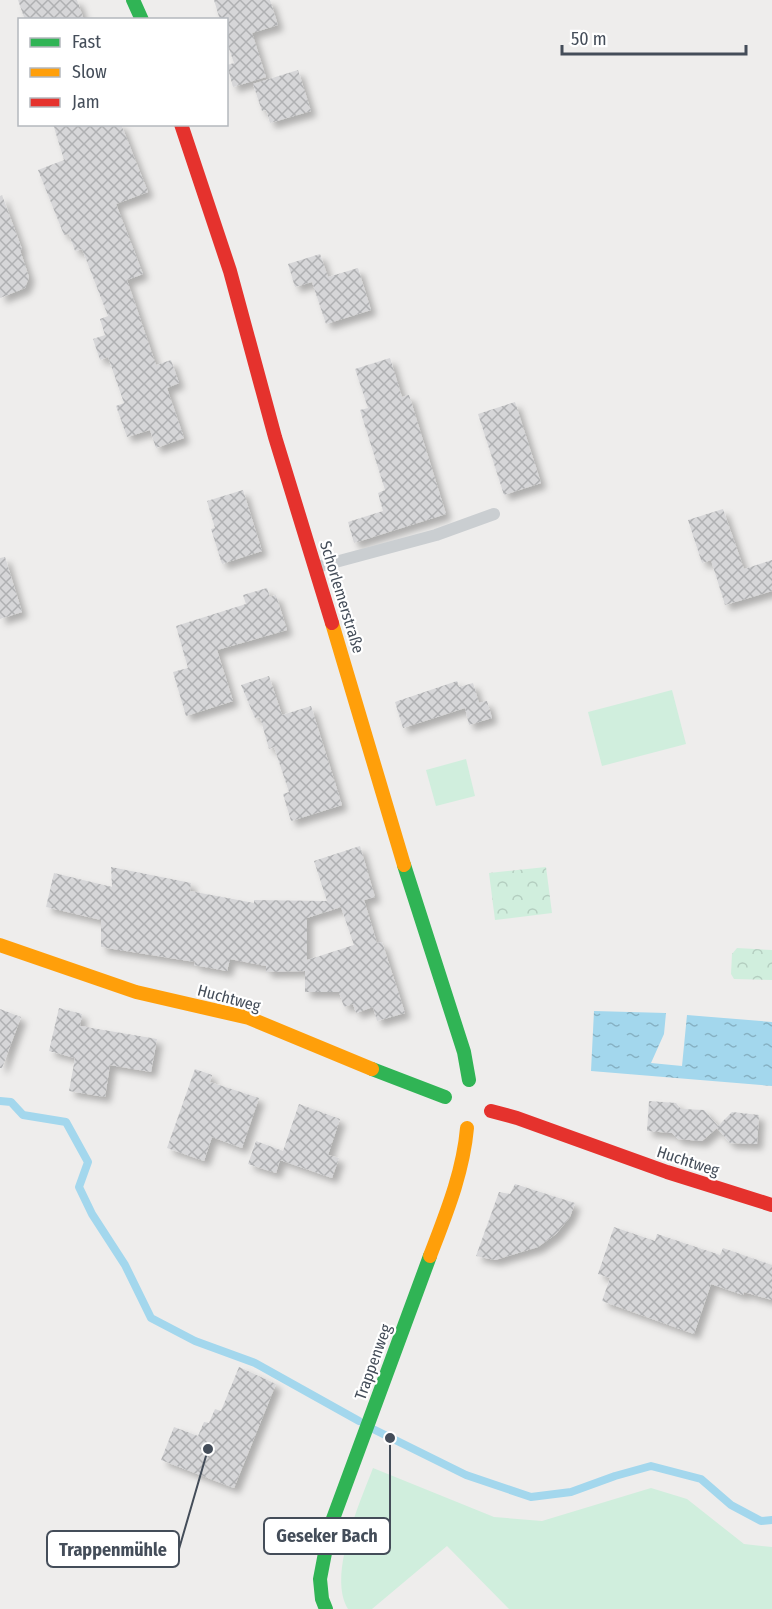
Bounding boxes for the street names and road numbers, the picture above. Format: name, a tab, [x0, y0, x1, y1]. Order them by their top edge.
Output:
street label: Schorlemerstraße	[316, 539, 368, 655]
street label: Huchtweg	[195, 980, 263, 1016]
street label: Huchtweg	[654, 1142, 722, 1180]
street label: Trappenweg	[351, 1321, 396, 1402]

